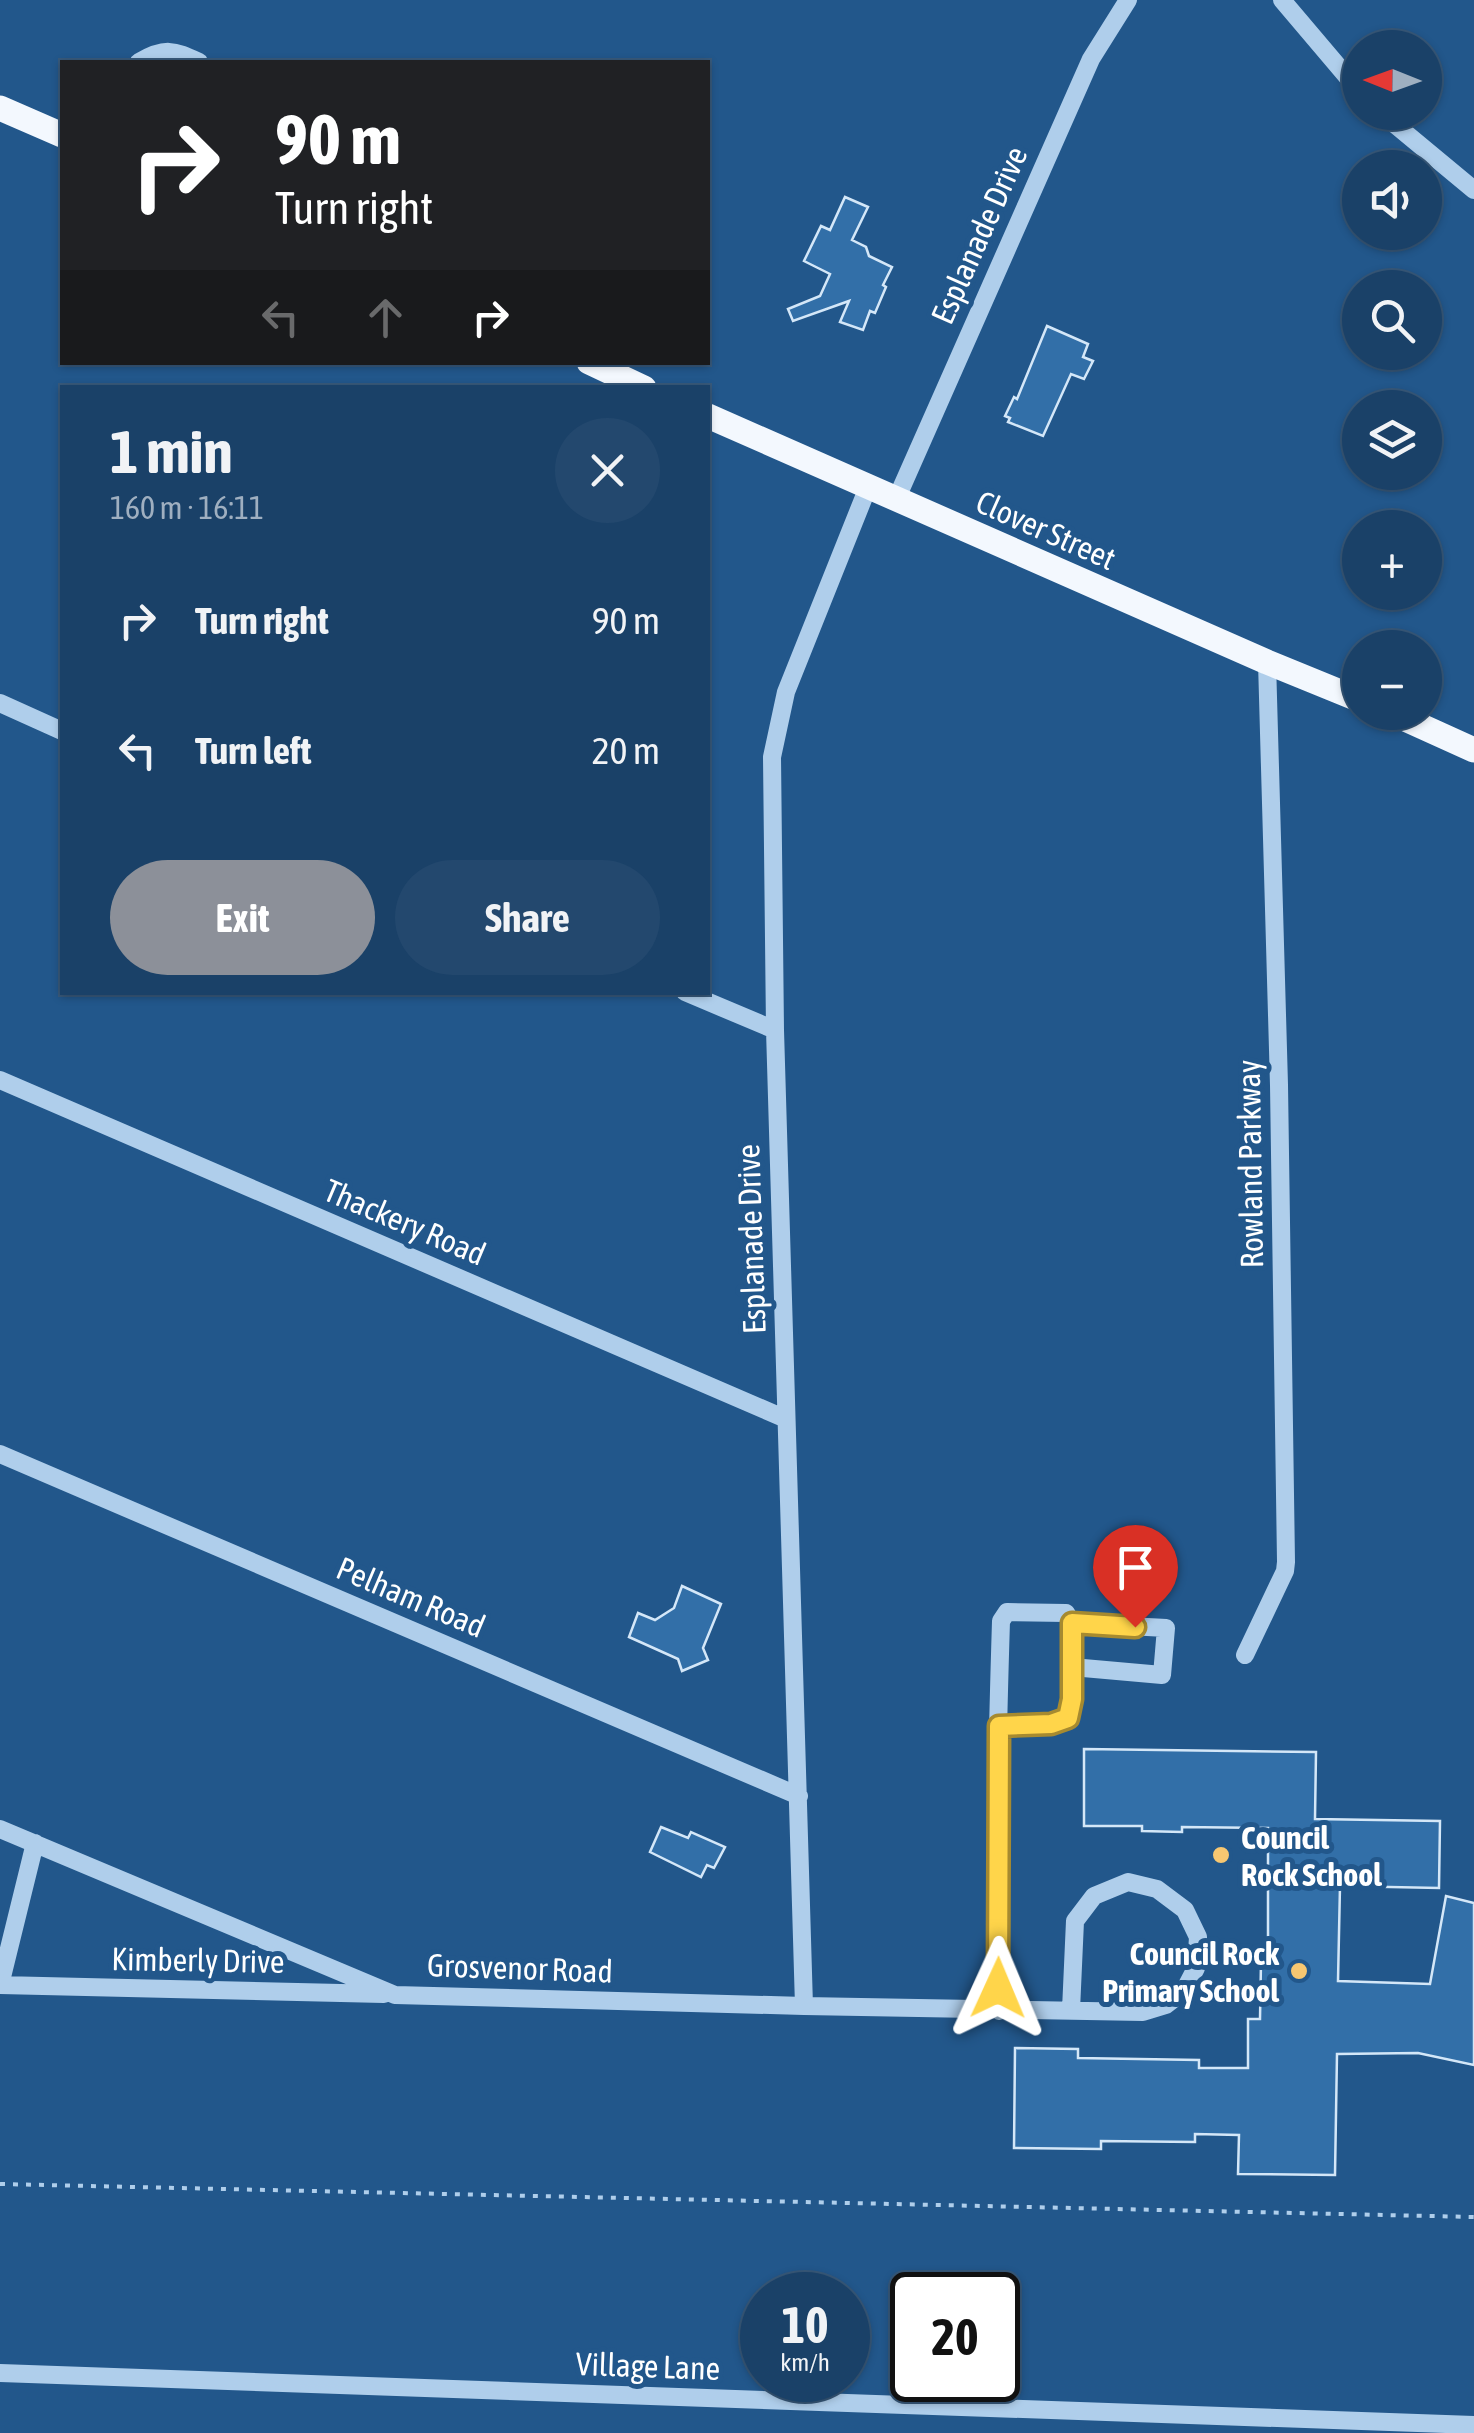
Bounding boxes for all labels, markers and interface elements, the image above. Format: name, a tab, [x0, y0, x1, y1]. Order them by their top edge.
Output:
north arrow	[1342, 30, 1442, 130]
map controls	[1342, 30, 1442, 730]
text: 90 m	[275, 99, 401, 179]
icon: right	[110, 100, 240, 230]
street label: Esplanade Drive	[923, 141, 1035, 329]
button: sound	[1342, 150, 1442, 250]
text: Turn right	[275, 182, 433, 234]
button: search	[1342, 270, 1442, 370]
icon: left	[253, 290, 308, 345]
icon: ahead	[358, 290, 413, 345]
icon: right	[463, 290, 518, 345]
button: layers	[1342, 390, 1442, 490]
text: 1 min	[110, 417, 233, 486]
button: close	[555, 418, 660, 523]
street label: Clover Street	[971, 483, 1121, 577]
text: 160 m · 16:11	[110, 489, 264, 526]
button: +	[1342, 510, 1442, 610]
icon: right	[110, 593, 165, 648]
text: Turn right	[195, 599, 329, 642]
text: 90 m	[592, 599, 660, 642]
button: −	[1342, 630, 1442, 730]
icon: left	[110, 723, 165, 778]
text: Turn left	[195, 729, 311, 772]
text: 20 m	[592, 729, 660, 772]
button: Exit	[110, 860, 375, 975]
button: Share	[395, 860, 660, 975]
street label: Rowland Parkway	[1230, 1059, 1270, 1269]
street label: Esplanade Drive	[729, 1143, 773, 1335]
street label: Thackery Road	[319, 1171, 491, 1273]
pin	[1093, 1525, 1178, 1628]
icon: arrive	[1108, 1540, 1163, 1595]
street label: Pelham Road	[331, 1549, 491, 1645]
place label: Council Rock School	[1241, 1819, 1382, 1893]
marker: Council Rock School	[1210, 1844, 1232, 1866]
place label: Council Rock Primary School	[1102, 1935, 1280, 2009]
position arrow	[946, 1936, 1050, 2040]
street label: Kimberly Drive	[111, 1940, 285, 1980]
street label: Grosvenor Road	[427, 1946, 613, 1990]
marker: Council Rock Primary School	[1288, 1960, 1310, 1982]
speed limit sign: 20	[890, 2272, 1020, 2402]
text: 10	[781, 2296, 828, 2354]
street label: Village Lane	[575, 2345, 721, 2387]
text: km/h	[780, 2348, 830, 2376]

